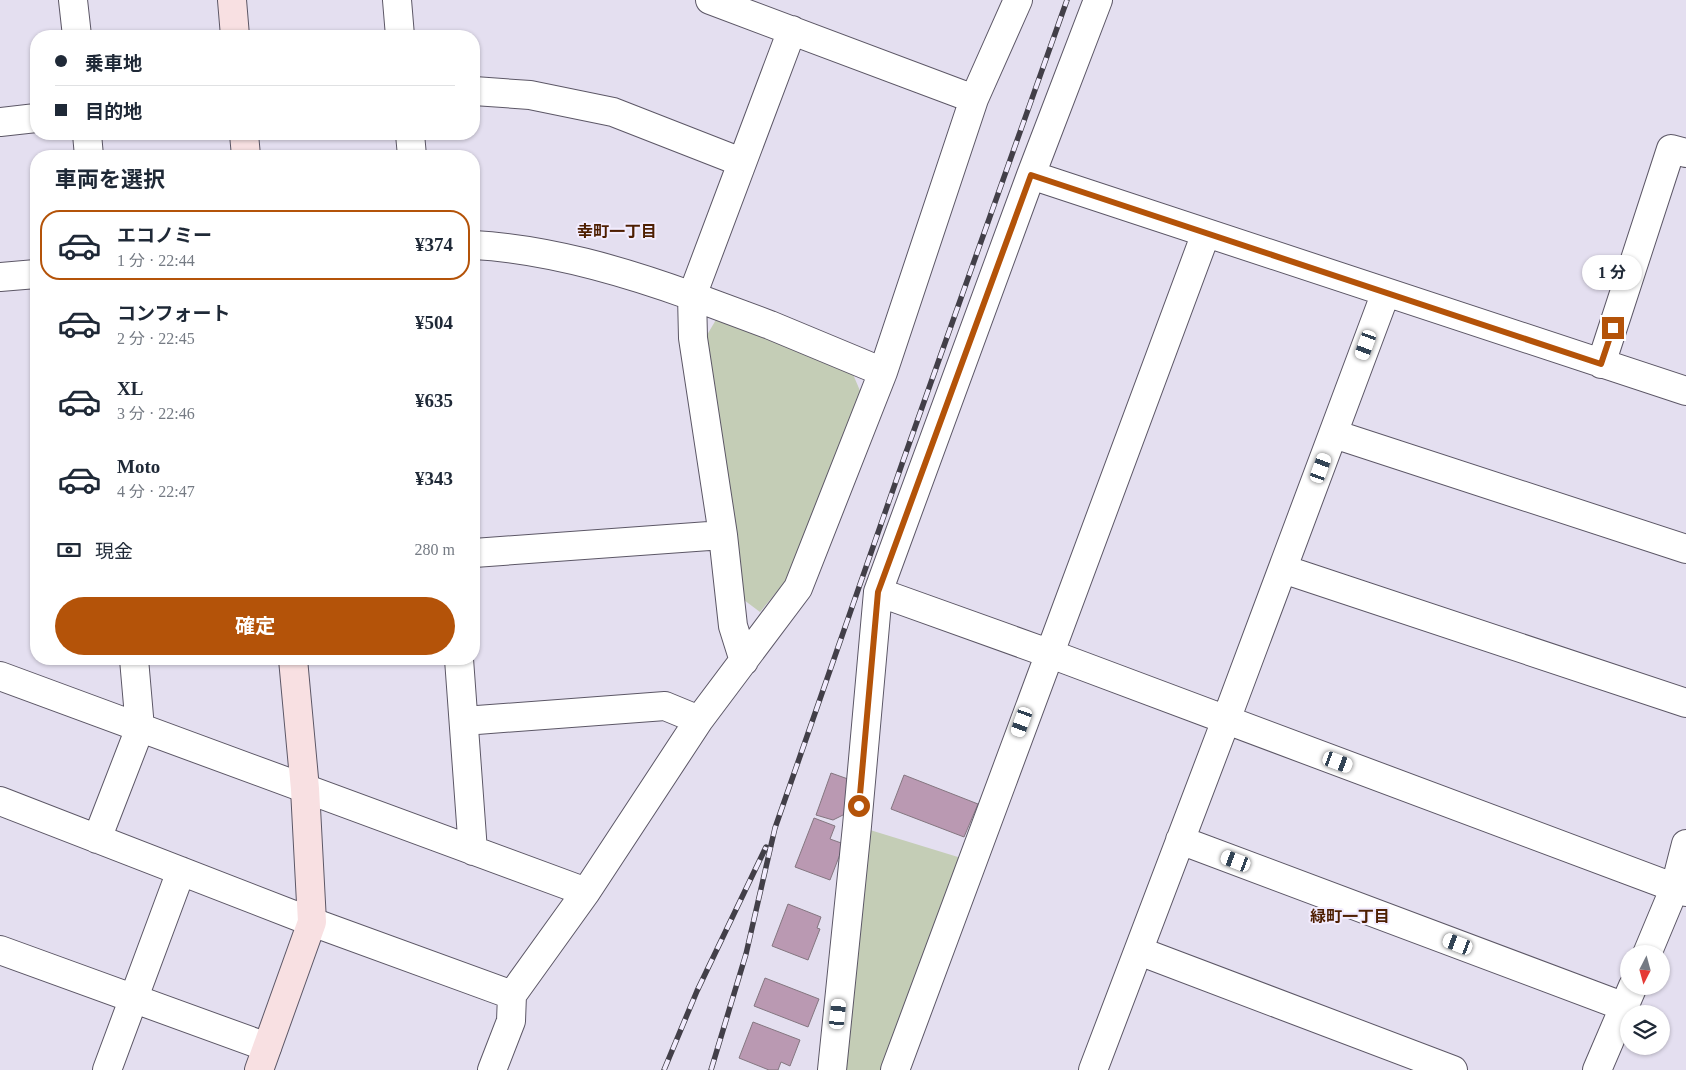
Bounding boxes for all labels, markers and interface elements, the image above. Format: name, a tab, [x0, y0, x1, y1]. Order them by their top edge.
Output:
text: 乗車地	[85, 53, 142, 74]
text: 目的地	[85, 101, 142, 122]
text: 車両を選択	[55, 167, 165, 192]
icon: car	[57, 223, 102, 268]
district label: 幸町一丁目	[577, 223, 657, 240]
text: エコノミー	[117, 225, 212, 246]
text: ¥374	[415, 234, 453, 255]
text: 1 分 · 22:44	[117, 252, 195, 269]
callout: 1 分	[1583, 255, 1643, 290]
text: 1 分	[1598, 264, 1626, 281]
icon: car	[57, 301, 102, 346]
text: コンフォート	[117, 303, 230, 324]
text: ¥504	[415, 312, 453, 333]
route end	[1602, 317, 1624, 339]
car	[1353, 328, 1378, 362]
text: 2 分 · 22:45	[117, 330, 195, 347]
text: XL	[117, 378, 143, 399]
icon: car	[57, 379, 102, 424]
text: ¥635	[415, 390, 453, 411]
text: 3 分 · 22:46	[117, 405, 195, 422]
car	[1308, 451, 1333, 485]
text: Moto	[117, 456, 160, 477]
icon: car	[57, 457, 102, 502]
text: ¥343	[415, 468, 453, 489]
text: 4 分 · 22:47	[117, 483, 195, 500]
icon: cash	[55, 536, 83, 564]
text: 現金	[95, 541, 133, 562]
text: 280 m	[415, 541, 455, 558]
button: 確定	[55, 597, 455, 655]
car	[1009, 705, 1034, 739]
car	[1321, 750, 1354, 774]
route start	[848, 795, 870, 817]
car	[1219, 849, 1252, 873]
district label: 緑町一丁目	[1310, 908, 1390, 925]
car	[1441, 932, 1474, 956]
north arrow	[1620, 945, 1670, 995]
map controls	[1620, 945, 1670, 1055]
car	[828, 998, 847, 1030]
button: layers	[1620, 1005, 1670, 1055]

